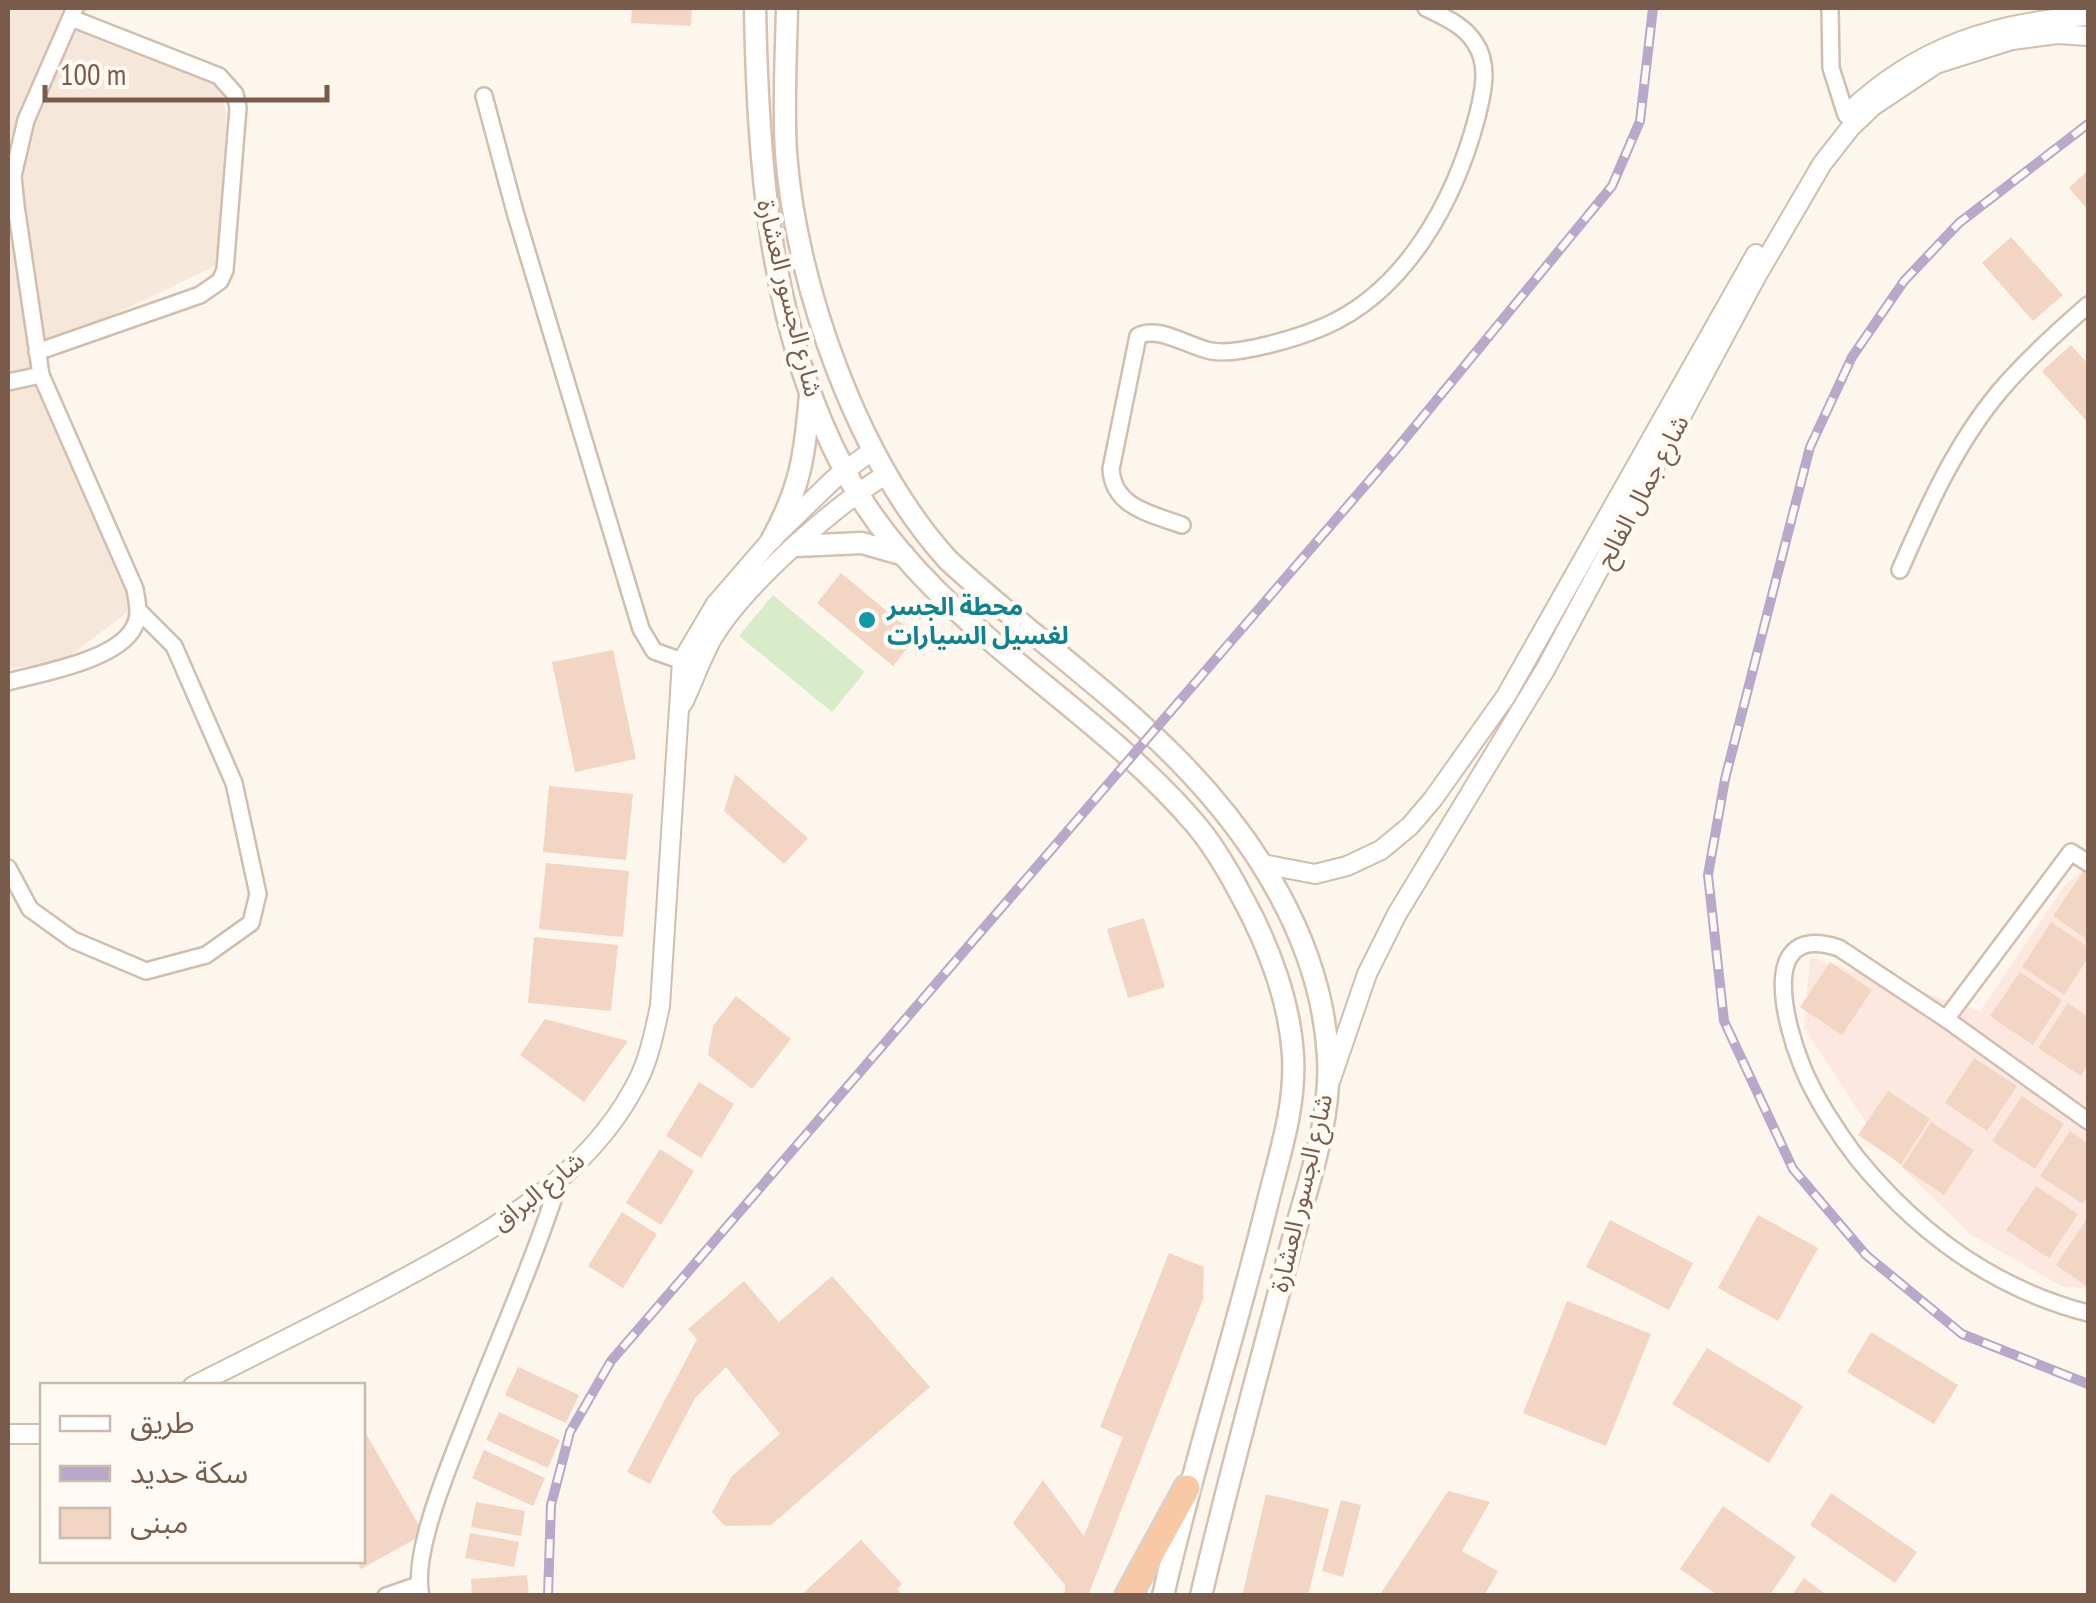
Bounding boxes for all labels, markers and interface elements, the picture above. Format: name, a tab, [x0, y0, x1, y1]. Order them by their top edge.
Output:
scale bar	[45, 40, 328, 102]
text: 100 m	[60, 54, 126, 93]
street label: شارع الجسور العشارة	[747, 196, 830, 401]
street label: شارع جمال الفالح	[1588, 409, 1698, 574]
place label: محطة الجسر لغسيل السيارات	[886, 590, 1069, 651]
marker: محطة الجسر لغسيل السيارات	[856, 609, 878, 631]
street label: شارع الجسور العشارة	[1263, 1091, 1342, 1296]
street label: شارع البراق	[485, 1144, 593, 1240]
legend	[40, 1383, 365, 1563]
text: طريق	[130, 1402, 195, 1441]
text: سكة حديد	[130, 1452, 248, 1491]
text: مبنى	[130, 1502, 188, 1541]

